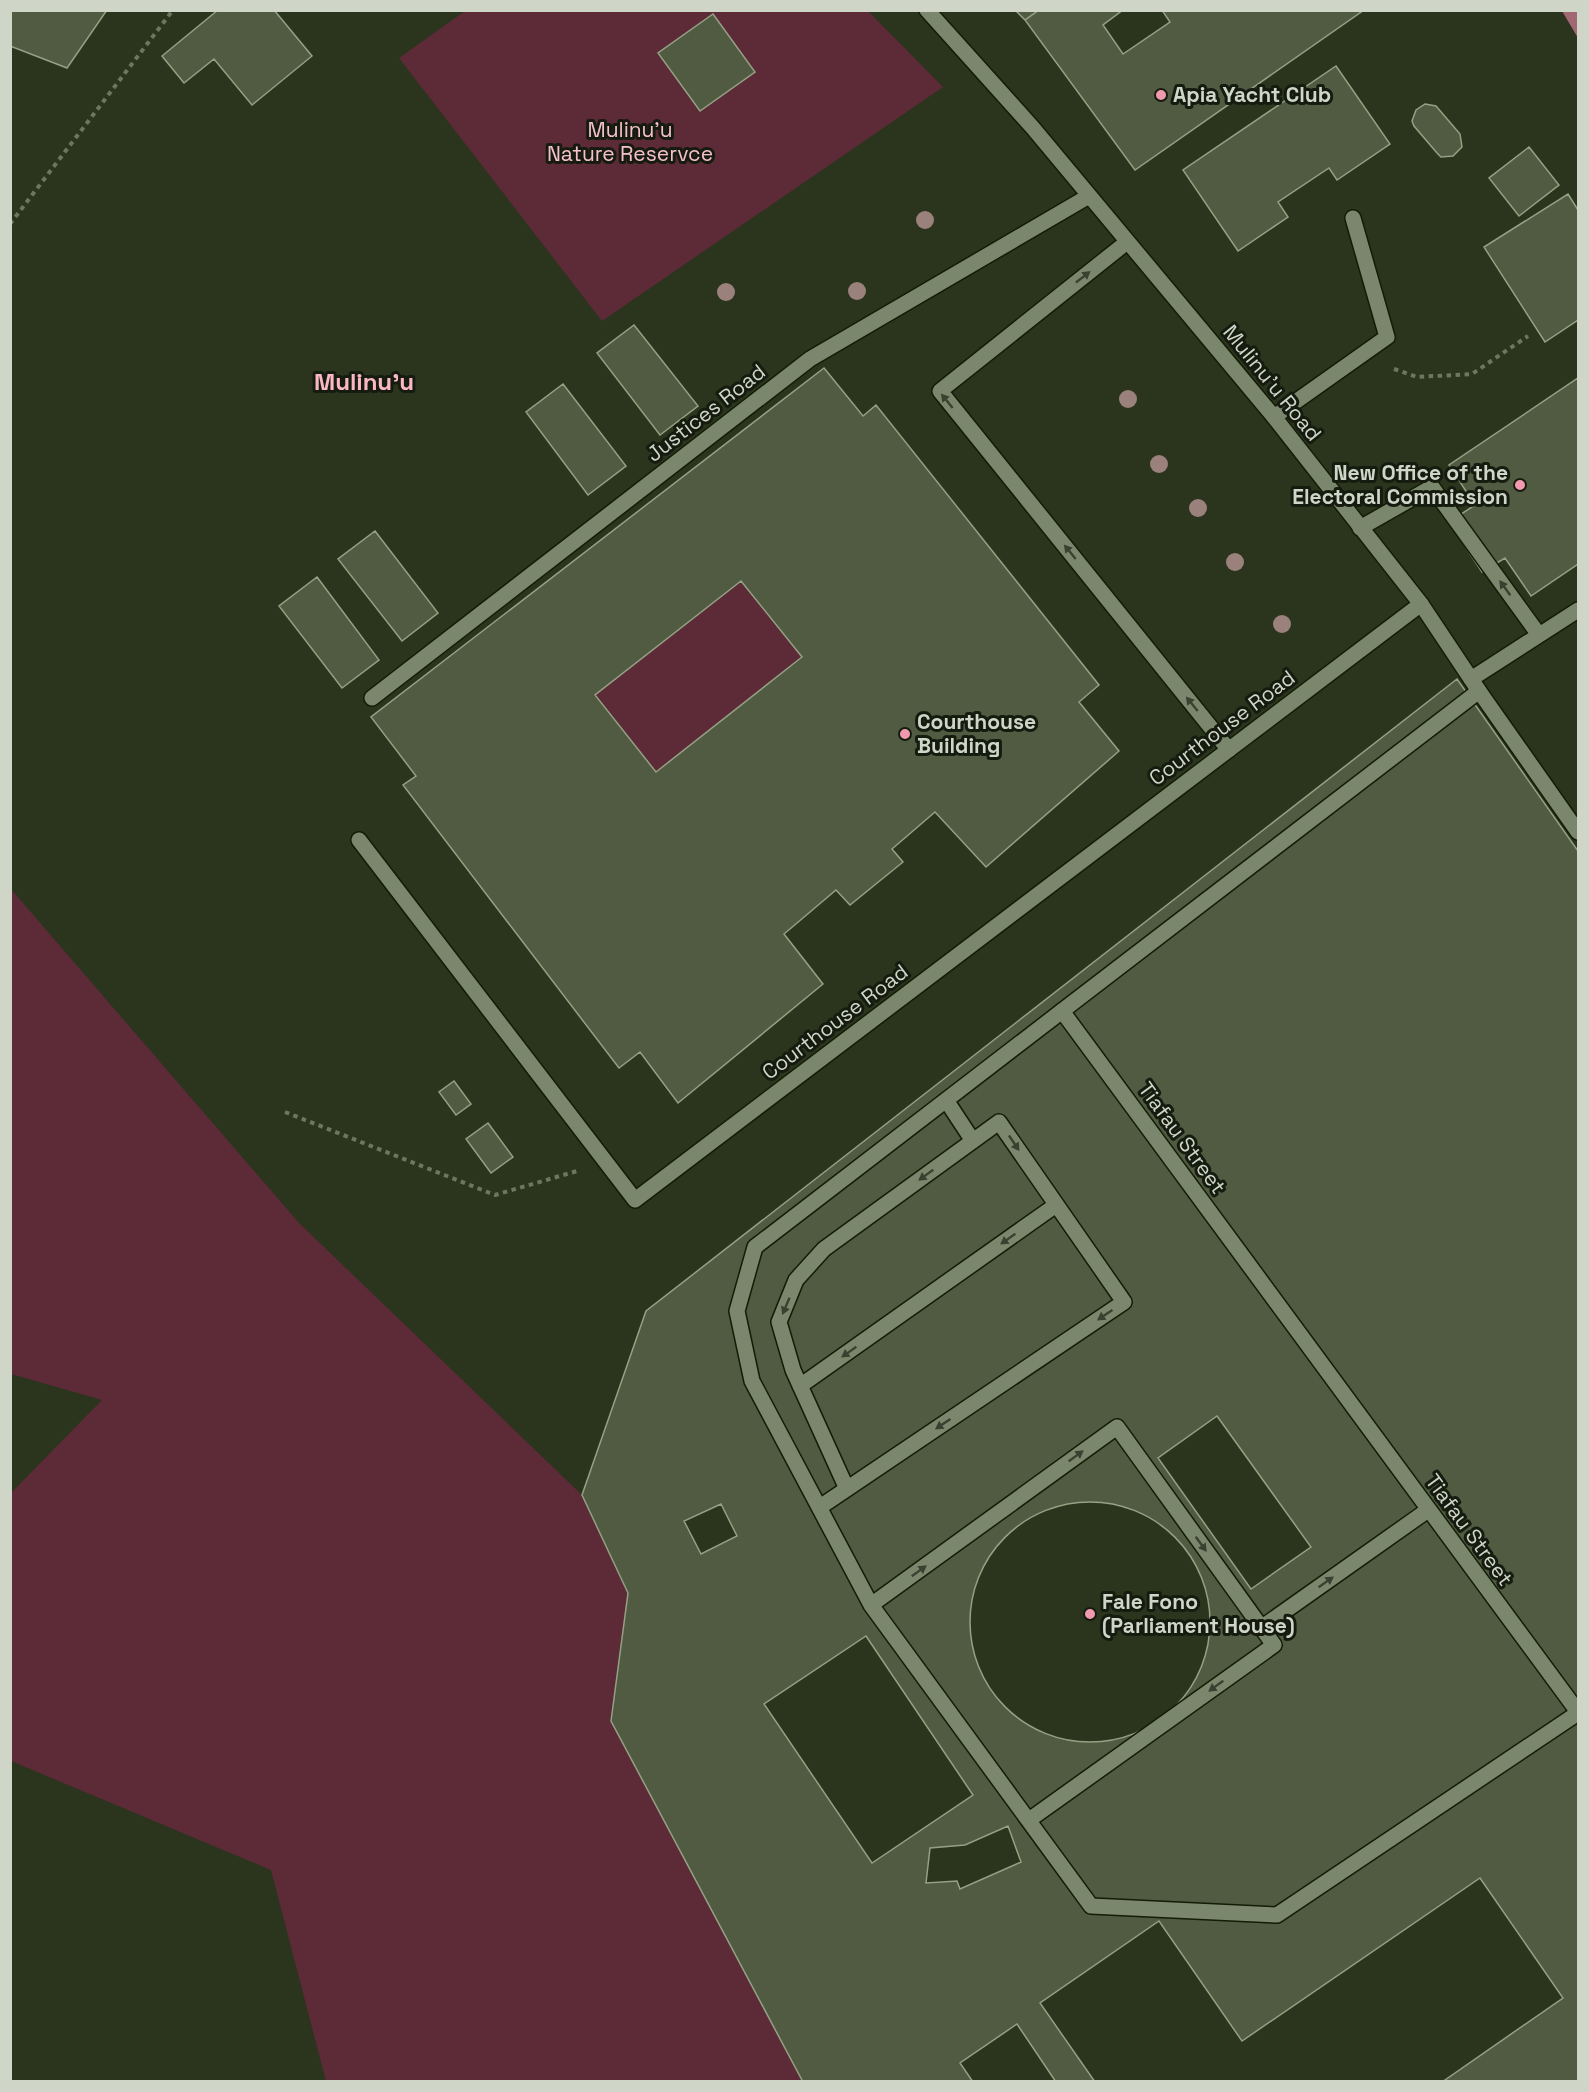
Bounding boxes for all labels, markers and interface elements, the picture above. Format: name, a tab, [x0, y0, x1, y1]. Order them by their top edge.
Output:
place label: Apia Yacht Club	[1173, 81, 1331, 108]
marker: Apia Yacht Club	[1154, 88, 1168, 102]
park label: Mulinu'u Nature Reservce	[547, 116, 713, 167]
one-way arrow	[1075, 271, 1091, 284]
street label: Mulinu'u Road	[1217, 319, 1328, 446]
street label: Justices Road	[641, 358, 771, 467]
district label: Mulinu'u	[314, 366, 414, 397]
one-way arrow	[942, 393, 954, 408]
place label: New Office of the Electoral Commission	[1292, 459, 1508, 510]
marker: New Office of the Electoral Commission	[1513, 478, 1527, 492]
one-way arrow	[1064, 545, 1076, 560]
one-way arrow	[1499, 581, 1511, 597]
street label: Courthouse Road	[1143, 664, 1300, 791]
one-way arrow	[1186, 697, 1198, 712]
place label: Courthouse Building	[917, 708, 1036, 759]
marker: Courthouse Building	[898, 727, 912, 741]
street label: Courthouse Road	[756, 958, 913, 1085]
street label: Tiafau Street	[1133, 1076, 1232, 1199]
one-way arrow	[1008, 1135, 1019, 1151]
one-way arrow	[918, 1169, 933, 1181]
one-way arrow	[1000, 1233, 1016, 1244]
one-way arrow	[781, 1297, 790, 1314]
one-way arrow	[1097, 1309, 1113, 1320]
one-way arrow	[841, 1346, 857, 1358]
one-way arrow	[936, 1418, 952, 1430]
one-way arrow	[1068, 1450, 1084, 1462]
street label: Tiafau Street	[1420, 1468, 1519, 1591]
one-way arrow	[1195, 1537, 1207, 1552]
one-way arrow	[911, 1565, 926, 1577]
one-way arrow	[1318, 1577, 1334, 1588]
place label: Fale Fono (Parliament House)	[1102, 1588, 1295, 1639]
marker: Fale Fono (Parliament House)	[1083, 1607, 1097, 1621]
one-way arrow	[1208, 1680, 1224, 1692]

